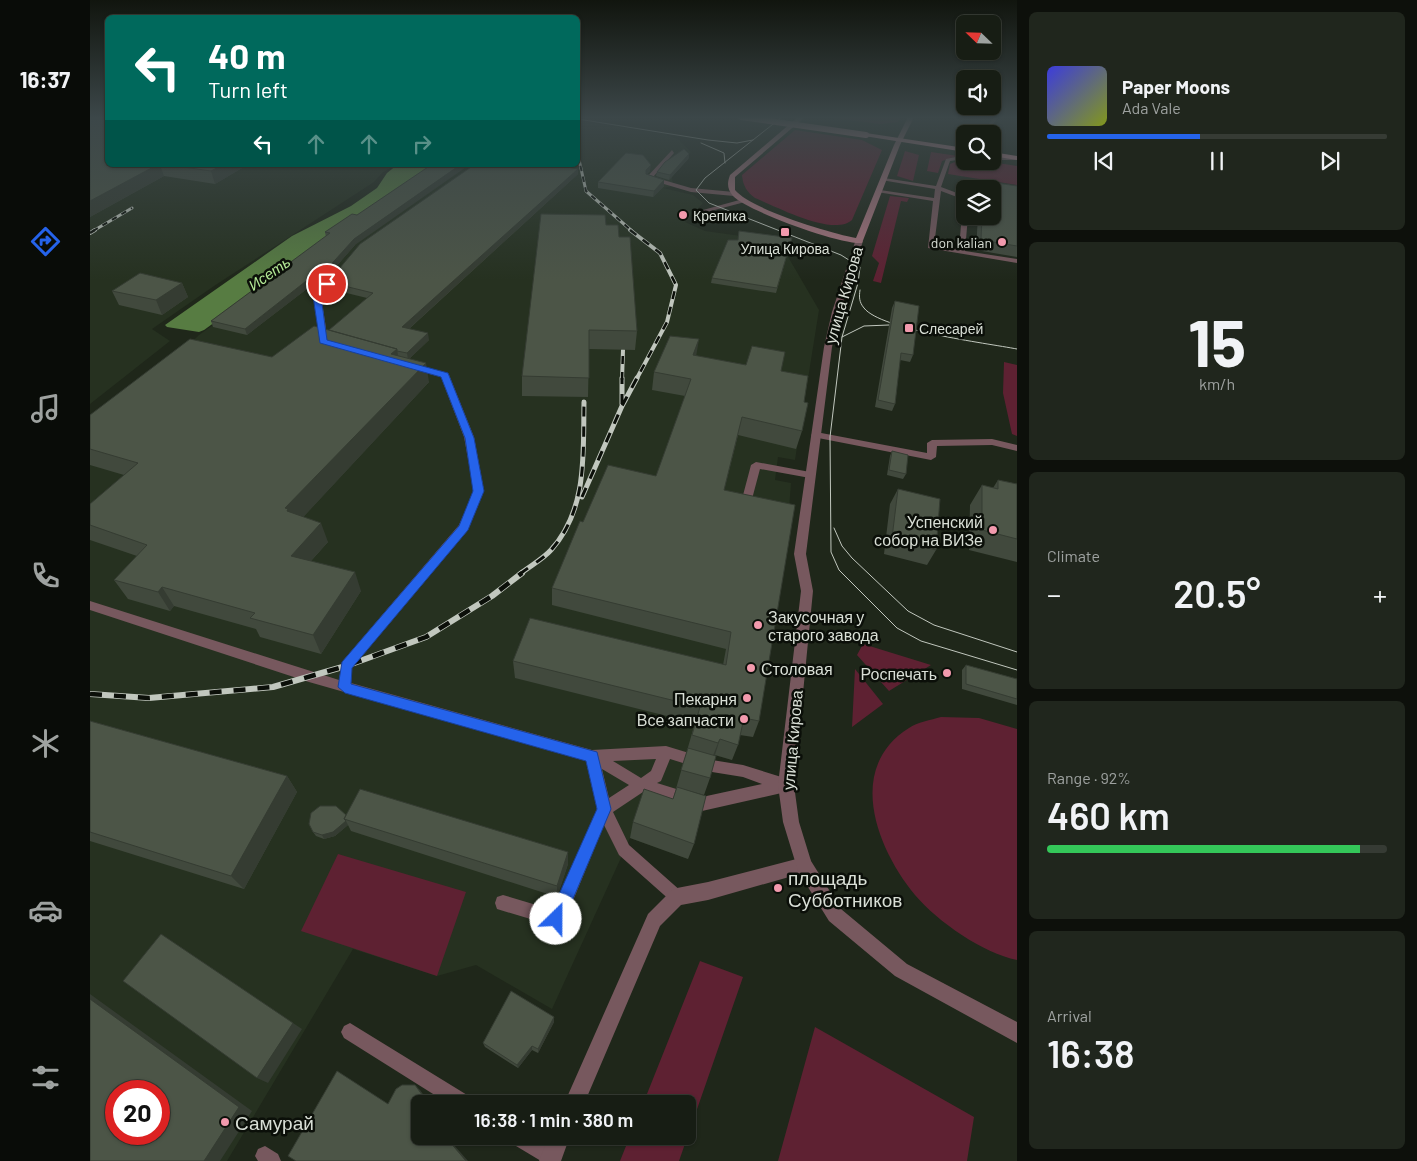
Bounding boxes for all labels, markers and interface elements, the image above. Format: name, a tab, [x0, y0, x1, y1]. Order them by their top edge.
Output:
north arrow	[956, 15, 1001, 60]
map controls	[956, 15, 1001, 225]
text: 40 m	[208, 34, 285, 76]
icon: left	[125, 35, 190, 100]
text: 16:37	[20, 66, 70, 92]
button: sound	[956, 70, 1001, 115]
text: Paper Moons	[1122, 75, 1230, 98]
text: Turn left	[208, 76, 288, 102]
text: Ada Vale	[1122, 98, 1181, 117]
button: search	[956, 125, 1001, 170]
icon: left	[249, 130, 277, 158]
icon: ahead	[302, 130, 330, 158]
icon: ahead	[355, 130, 383, 158]
icon: right	[408, 130, 436, 158]
icon: previous	[1090, 147, 1118, 175]
icon: pause	[1203, 147, 1231, 175]
icon: next	[1316, 147, 1344, 175]
button: layers	[956, 180, 1001, 225]
place label: Крепика	[693, 207, 747, 224]
marker: Крепика	[677, 209, 689, 221]
icon: directions	[28, 224, 63, 259]
marker: Улица Кирова	[779, 226, 791, 238]
place label: don kalian	[931, 234, 992, 251]
marker: don kalian	[996, 236, 1008, 248]
place label: Улица Кирова	[740, 240, 830, 257]
street label: улица Кирова	[820, 244, 866, 346]
water label: Исеть	[245, 252, 293, 294]
pin	[306, 263, 348, 305]
icon: arrive	[313, 270, 341, 298]
text: 15	[1188, 302, 1246, 380]
place label: Слесарей	[919, 320, 983, 337]
marker: Слесарей	[903, 322, 915, 334]
text: km/h	[1199, 374, 1235, 393]
icon: music	[28, 391, 63, 426]
place label: Успенский собор на ВИЗе	[874, 512, 983, 549]
marker: Успенский собор на ВИЗе	[987, 524, 999, 536]
text: Climate	[1047, 546, 1100, 565]
icon: phone	[28, 558, 63, 593]
text: 20.5°	[1173, 570, 1261, 616]
text: −	[1047, 577, 1061, 611]
text: +	[1373, 577, 1387, 611]
place label: Закусочная у старого завода	[768, 607, 879, 644]
marker: Закусочная у старого завода	[752, 619, 764, 631]
place label: Столовая	[761, 659, 833, 678]
marker: Столовая	[745, 662, 757, 674]
place label: Роспечать	[861, 664, 937, 683]
marker: Роспечать	[941, 667, 953, 679]
place label: Пекарня	[674, 689, 737, 708]
street label: улица Кирова	[778, 689, 806, 791]
marker: Пекарня	[741, 692, 753, 704]
place label: Все запчасти	[637, 710, 734, 729]
marker: Все запчасти	[738, 713, 750, 725]
icon: climate	[28, 726, 63, 761]
text: Range · 92%	[1047, 768, 1131, 787]
text: 460 km	[1047, 792, 1170, 838]
place label: площадь Субботников	[788, 866, 902, 911]
marker: площадь Субботников	[772, 882, 784, 894]
position arrow	[529, 892, 581, 944]
icon: car	[28, 893, 63, 928]
text: Arrival	[1047, 1006, 1092, 1025]
text: 16:38	[1047, 1030, 1134, 1076]
icon: filters	[28, 1060, 63, 1095]
speed limit sign: 20	[105, 1080, 170, 1145]
text: 16:38 · 1 min · 380 m	[474, 1108, 633, 1131]
place label: Самурай	[235, 1111, 314, 1134]
marker: Самурай	[219, 1116, 231, 1128]

